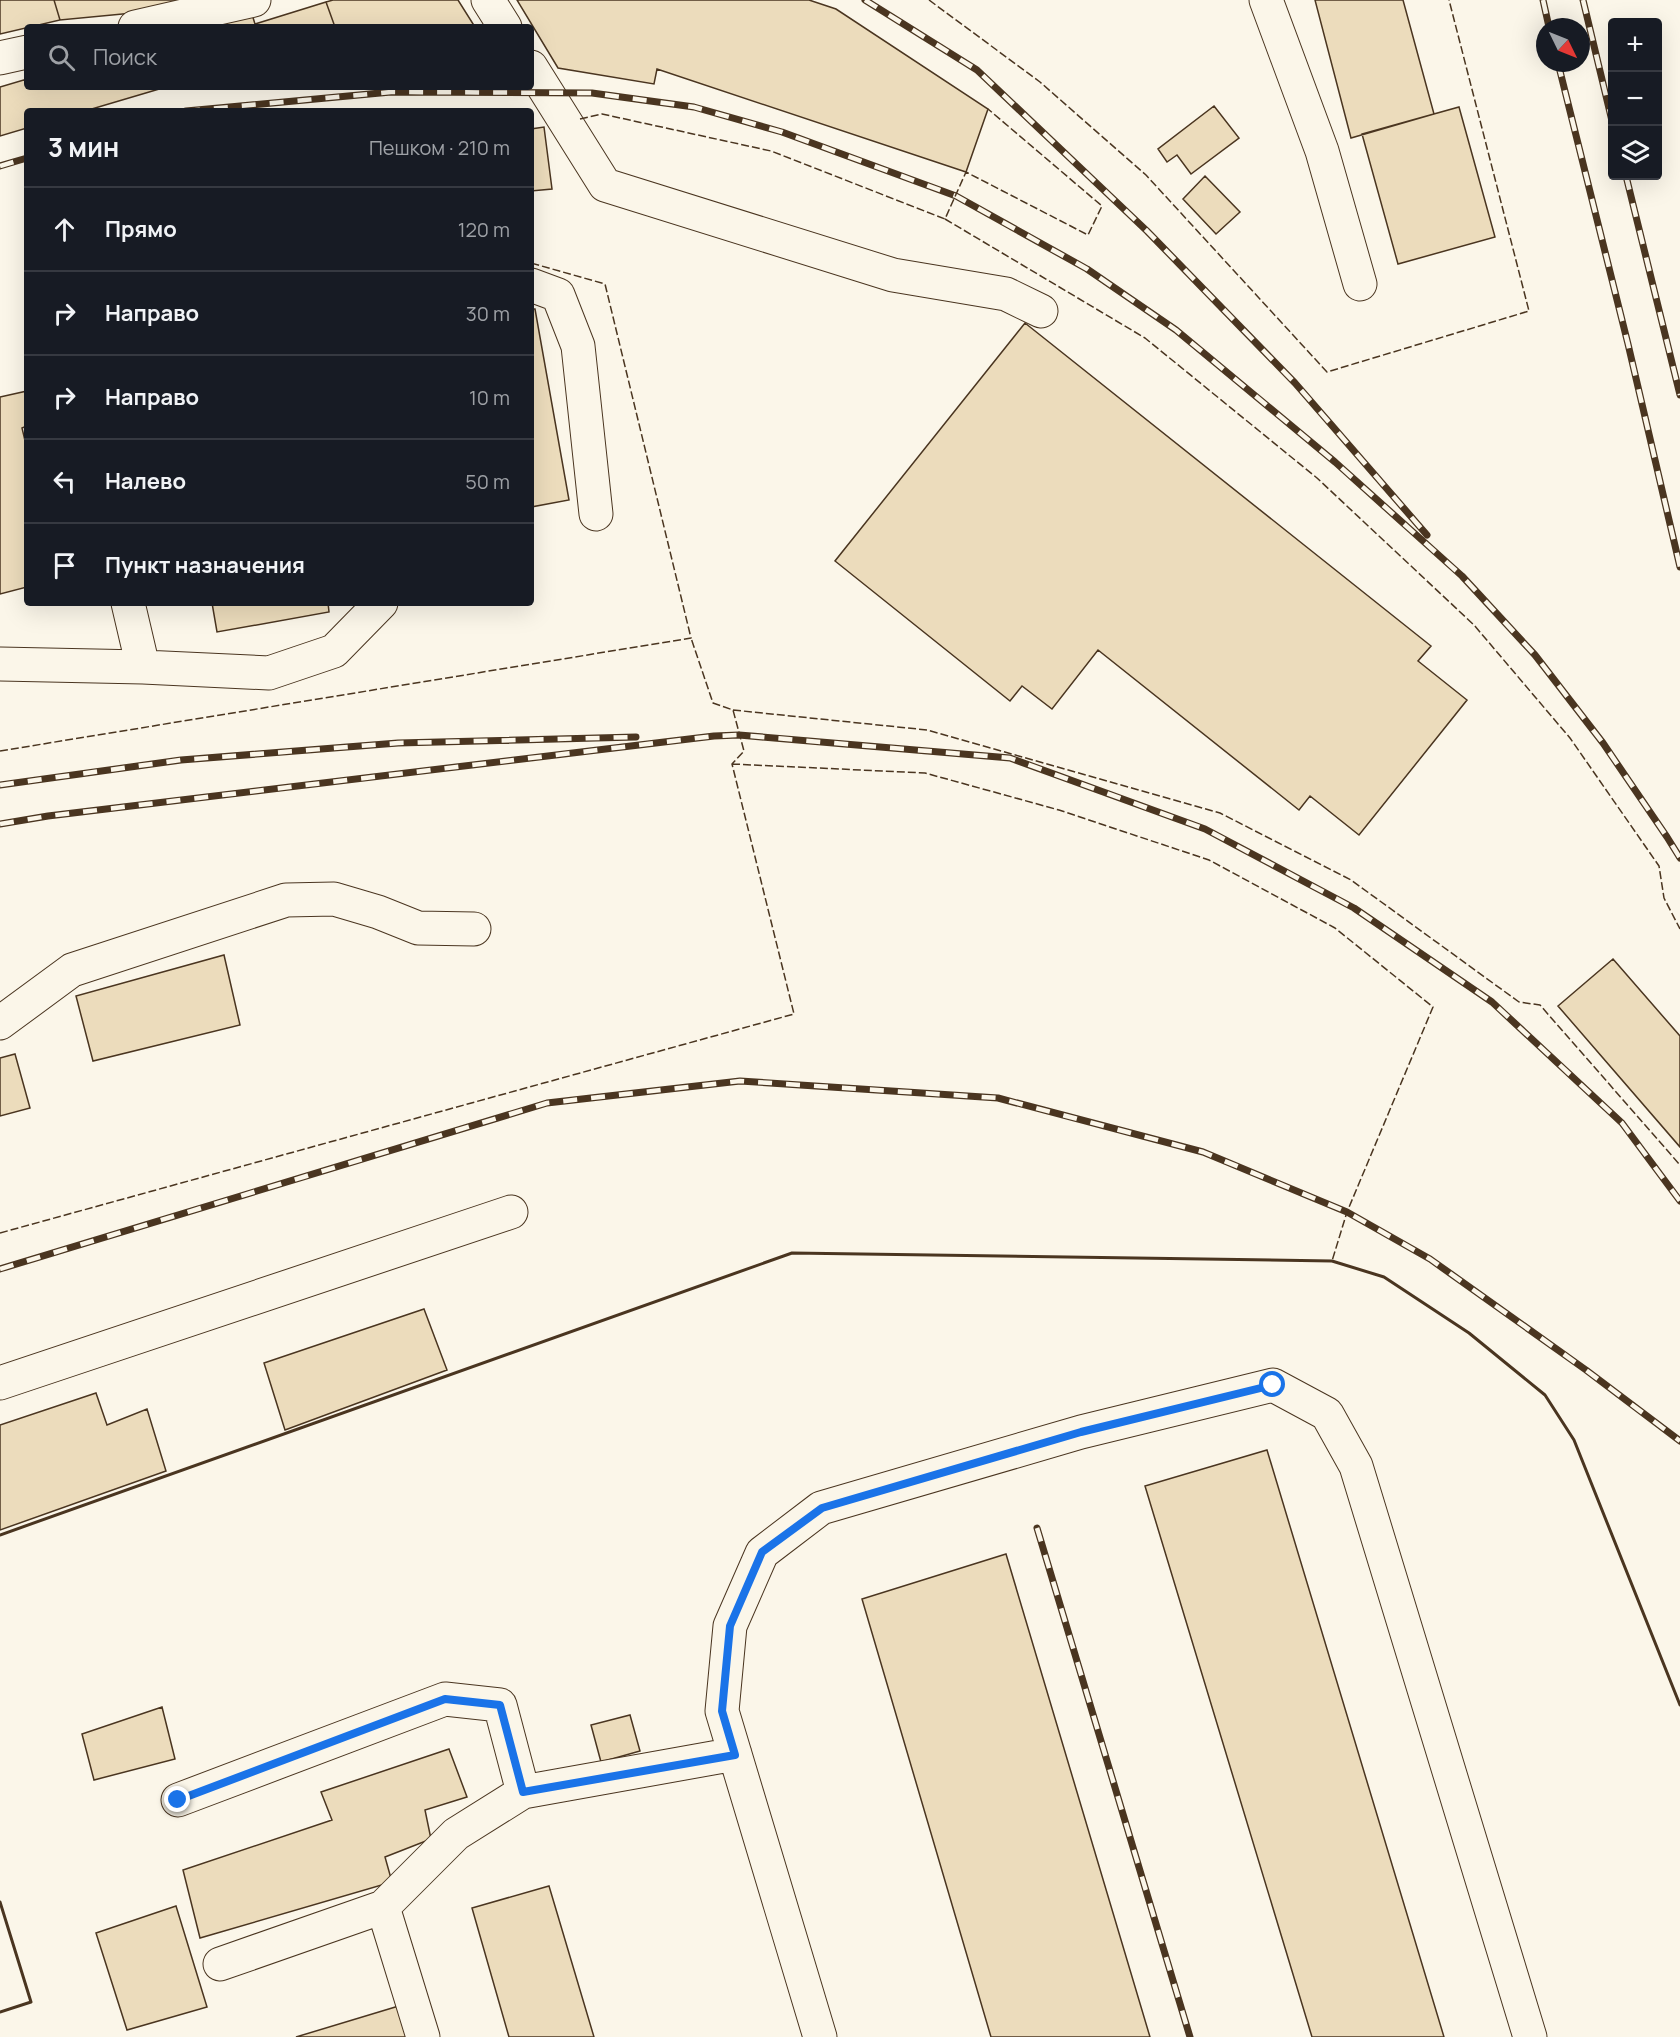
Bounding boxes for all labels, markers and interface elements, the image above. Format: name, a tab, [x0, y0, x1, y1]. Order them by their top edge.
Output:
north arrow	[1536, 18, 1590, 72]
map controls	[1608, 18, 1662, 180]
button: +	[1608, 18, 1662, 72]
search box	[24, 24, 534, 90]
icon: search	[45, 41, 78, 74]
text: Поиск	[93, 42, 157, 72]
button: −	[1608, 72, 1662, 126]
button: layers	[1608, 126, 1662, 180]
text: 3 мин	[48, 129, 119, 165]
text: Пешком · 210 m	[369, 134, 510, 161]
icon: ahead	[48, 213, 81, 246]
text: Прямо	[105, 214, 177, 244]
text: 120 m	[458, 216, 510, 243]
icon: right	[48, 297, 81, 330]
text: Направо	[105, 298, 199, 328]
text: 30 m	[466, 300, 510, 327]
icon: right	[48, 381, 81, 414]
text: Направо	[105, 382, 199, 412]
text: 10 m	[469, 384, 510, 411]
icon: left	[48, 465, 81, 498]
text: Налево	[105, 466, 186, 496]
text: 50 m	[465, 468, 510, 495]
icon: arrive	[48, 549, 81, 582]
text: Пункт назначения	[105, 550, 305, 580]
route start	[1259, 1371, 1285, 1397]
route end	[164, 1786, 190, 1812]

